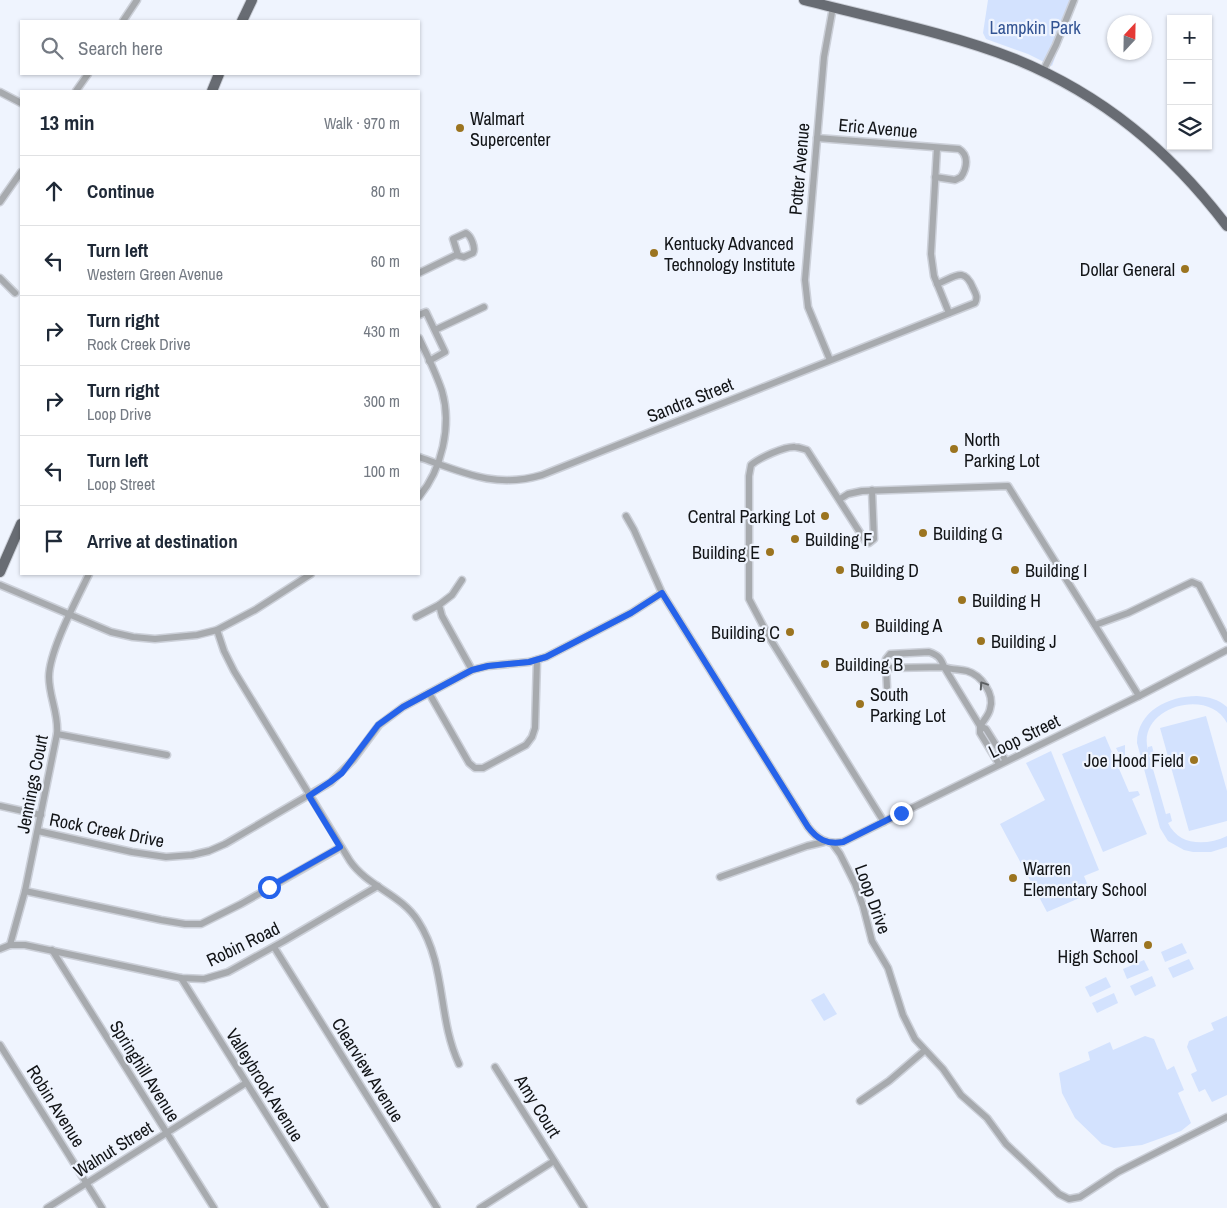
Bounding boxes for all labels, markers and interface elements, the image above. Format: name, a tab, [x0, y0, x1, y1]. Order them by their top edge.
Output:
park label: Lampkin Park	[989, 15, 1081, 40]
north arrow	[1107, 15, 1152, 60]
map controls	[1167, 15, 1212, 150]
button: +	[1167, 15, 1212, 60]
search box	[20, 20, 420, 75]
icon: search	[38, 34, 66, 62]
text: Search here	[78, 35, 163, 61]
button: −	[1167, 60, 1212, 105]
button: layers	[1167, 105, 1212, 150]
place label: Walmart Supercenter	[470, 106, 550, 152]
text: 13 min	[40, 108, 95, 137]
text: Walk · 970 m	[324, 112, 400, 134]
street label: Eric Avenue	[837, 112, 919, 144]
marker: Walmart Supercenter	[454, 122, 466, 134]
street label: Potter Avenue	[783, 122, 815, 216]
icon: ahead	[40, 177, 68, 205]
text: Continue	[87, 178, 155, 204]
text: 80 m	[371, 180, 400, 202]
place label: Kentucky Advanced Technology Institute	[664, 231, 795, 277]
text: Turn left	[87, 237, 148, 263]
icon: left	[40, 247, 68, 275]
marker: Kentucky Advanced Technology Institute	[648, 247, 660, 259]
text: 60 m	[371, 250, 400, 272]
place label: Dollar General	[1080, 257, 1175, 282]
text: Western Green Avenue	[87, 263, 223, 285]
marker: Dollar General	[1179, 263, 1191, 275]
text: Turn right	[87, 307, 159, 333]
icon: right	[40, 317, 68, 345]
text: 430 m	[364, 320, 400, 342]
text: Rock Creek Drive	[87, 333, 191, 355]
street label: Sandra Street	[643, 371, 737, 429]
text: Turn right	[87, 377, 159, 403]
icon: right	[40, 387, 68, 415]
text: 300 m	[364, 390, 400, 412]
text: Loop Drive	[87, 403, 151, 425]
place label: North Parking Lot	[964, 427, 1040, 473]
marker: North Parking Lot	[948, 443, 960, 455]
text: Turn left	[87, 447, 148, 473]
icon: left	[40, 457, 68, 485]
text: 100 m	[364, 460, 400, 482]
text: Loop Street	[87, 473, 155, 495]
place label: Central Parking Lot	[688, 504, 815, 529]
marker: Central Parking Lot	[819, 510, 831, 522]
place label: Building G	[933, 521, 1003, 546]
icon: arrive	[40, 527, 68, 555]
place label: Building F	[805, 527, 872, 552]
marker: Building G	[917, 527, 929, 539]
text: Arrive at destination	[87, 528, 238, 554]
marker: Building F	[789, 533, 801, 545]
place label: Building E	[692, 540, 760, 565]
marker: Building E	[764, 546, 776, 558]
place label: Building D	[850, 558, 919, 583]
place label: Building I	[1025, 558, 1087, 583]
marker: Building D	[834, 564, 846, 576]
marker: Building I	[1009, 564, 1021, 576]
place label: Building H	[972, 588, 1041, 613]
marker: Building H	[956, 594, 968, 606]
place label: Building A	[875, 613, 942, 638]
marker: Building A	[859, 619, 871, 631]
place label: Building C	[711, 620, 780, 645]
marker: Building C	[784, 626, 796, 638]
place label: Building J	[991, 629, 1057, 654]
marker: Building J	[975, 635, 987, 647]
place label: Building B	[835, 652, 903, 677]
marker: Building B	[819, 658, 831, 670]
one-way arrow	[980, 681, 990, 690]
place label: South Parking Lot	[870, 682, 946, 728]
marker: South Parking Lot	[854, 698, 866, 710]
street label: Loop Street	[984, 708, 1064, 764]
street label: Jennings Court	[10, 732, 54, 836]
place label: Joe Hood Field	[1084, 748, 1184, 773]
marker: Joe Hood Field	[1188, 754, 1200, 766]
route end	[890, 802, 913, 825]
street label: Rock Creek Drive	[47, 807, 167, 853]
place label: Warren Elementary School	[1023, 856, 1147, 902]
street label: Loop Drive	[849, 861, 897, 937]
marker: Warren Elementary School	[1007, 872, 1019, 884]
route start	[258, 876, 281, 899]
street label: Robin Road	[202, 915, 284, 973]
place label: Warren High School	[1058, 923, 1138, 969]
marker: Warren High School	[1142, 939, 1154, 951]
street label: Clearview Avenue	[326, 1013, 410, 1127]
street label: Springhill Avenue	[104, 1015, 186, 1127]
street label: Valleybrook Avenue	[220, 1024, 310, 1146]
street label: Robin Avenue	[21, 1060, 91, 1152]
street label: Amy Court	[508, 1069, 567, 1142]
street label: Walnut Street	[69, 1115, 157, 1183]

